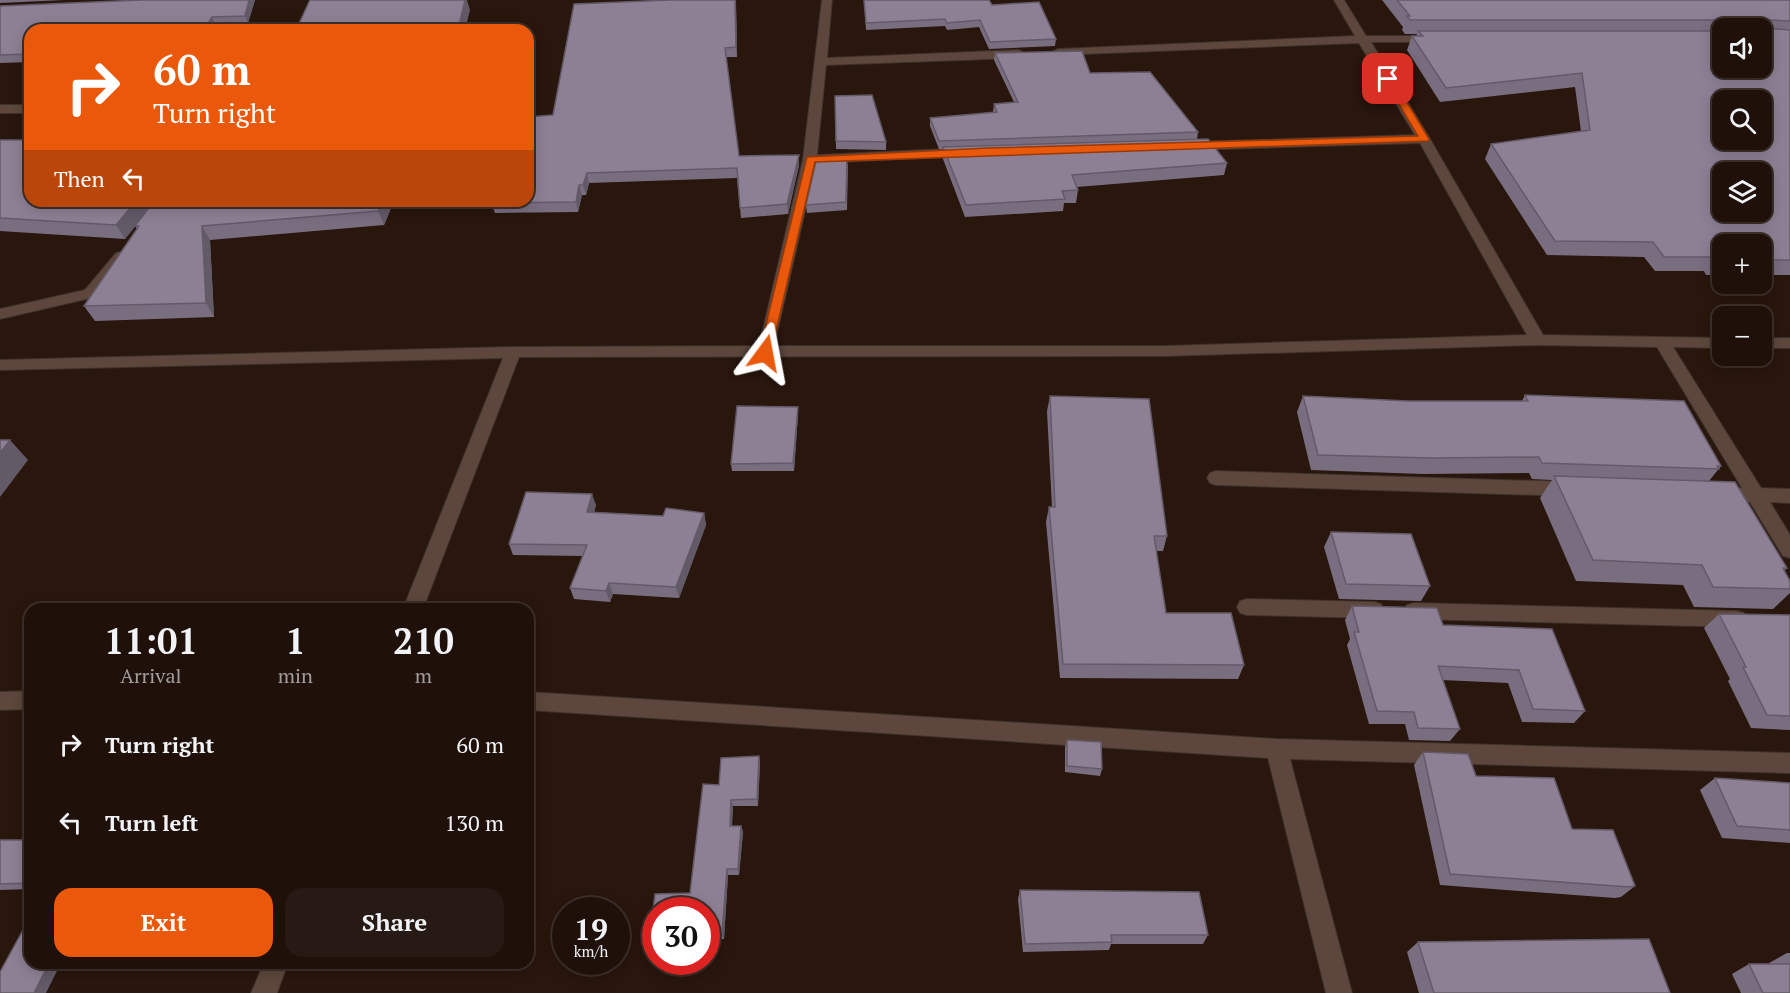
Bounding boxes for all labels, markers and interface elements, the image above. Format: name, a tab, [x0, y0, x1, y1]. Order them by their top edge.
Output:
map controls	[1712, 18, 1772, 366]
button: sound	[1712, 18, 1772, 78]
text: 60 m	[153, 41, 251, 97]
icon: right	[54, 48, 132, 126]
pin	[1362, 53, 1413, 104]
icon: arrive	[1371, 62, 1404, 95]
button: search	[1712, 90, 1772, 150]
text: Turn right	[153, 95, 276, 131]
icon: left	[117, 162, 150, 195]
button: layers	[1712, 162, 1772, 222]
text: Then	[54, 164, 105, 193]
button: +	[1712, 234, 1772, 294]
button: −	[1712, 306, 1772, 366]
position arrow	[733, 321, 797, 385]
text: 11:01	[104, 617, 198, 664]
text: 1	[285, 617, 306, 664]
text: 210	[393, 617, 454, 664]
text: Arrival	[120, 662, 182, 689]
text: min	[278, 662, 313, 689]
text: m	[415, 662, 432, 689]
icon: right	[54, 728, 87, 761]
text: Turn right	[105, 730, 214, 759]
text: 60 m	[456, 730, 504, 759]
icon: left	[54, 806, 87, 839]
text: Turn left	[105, 808, 198, 837]
text: 130 m	[444, 808, 504, 837]
button: Exit	[54, 888, 273, 957]
button: Share	[285, 888, 504, 957]
speed limit sign: 30	[642, 897, 720, 975]
text: 19	[574, 909, 608, 949]
text: km/h	[574, 941, 608, 961]

